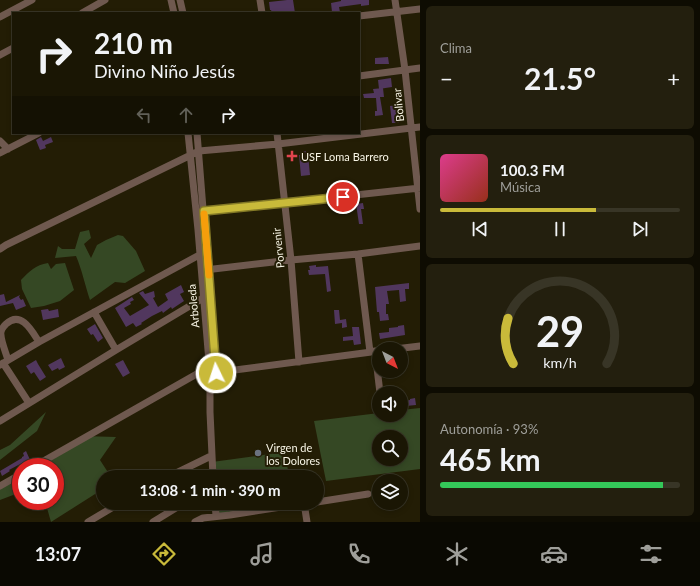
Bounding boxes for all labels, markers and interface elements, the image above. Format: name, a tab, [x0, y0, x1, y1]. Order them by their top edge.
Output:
text: 210 m	[94, 26, 173, 60]
icon: right	[28, 28, 80, 80]
text: Clima	[440, 40, 472, 56]
text: Divino Niño Jesús	[94, 60, 235, 82]
text: 21.5°	[524, 60, 596, 96]
text: −	[440, 65, 453, 92]
text: +	[667, 65, 680, 92]
street label: Bolivar	[390, 88, 406, 122]
icon: left	[133, 104, 155, 126]
icon: ahead	[175, 104, 197, 126]
icon: right	[217, 104, 239, 126]
marker: USF Loma Barrero	[286, 150, 298, 162]
place label: USF Loma Barrero	[301, 150, 389, 163]
text: 100.3 FM	[500, 161, 565, 179]
text: Música	[500, 179, 541, 195]
pin	[326, 180, 360, 214]
icon: arrive	[332, 186, 354, 208]
icon: previous	[469, 218, 491, 240]
icon: pause	[549, 218, 571, 240]
icon: next	[629, 218, 651, 240]
street label: Porvenir	[269, 227, 287, 269]
street label: Arboleda	[185, 284, 201, 328]
text: 29	[536, 305, 584, 355]
north arrow	[372, 342, 408, 378]
map controls	[372, 342, 408, 510]
position arrow	[195, 352, 237, 394]
text: km/h	[543, 353, 577, 370]
button: sound	[372, 386, 408, 422]
text: Autonomía · 93%	[440, 421, 538, 437]
button: search	[372, 430, 408, 466]
place label: Virgen de los Dolores	[266, 441, 320, 467]
text: 465 km	[440, 441, 541, 477]
marker: Virgen de los Dolores	[253, 448, 263, 458]
speed limit sign: 30	[12, 458, 64, 510]
button: layers	[372, 474, 408, 510]
text: 13:08 · 1 min · 390 m	[140, 481, 280, 499]
icon: directions	[150, 540, 178, 568]
icon: music	[248, 540, 276, 568]
icon: phone	[345, 540, 373, 568]
icon: climate	[443, 540, 471, 568]
icon: car	[540, 540, 568, 568]
icon: filters	[637, 540, 665, 568]
text: 13:07	[35, 543, 81, 565]

